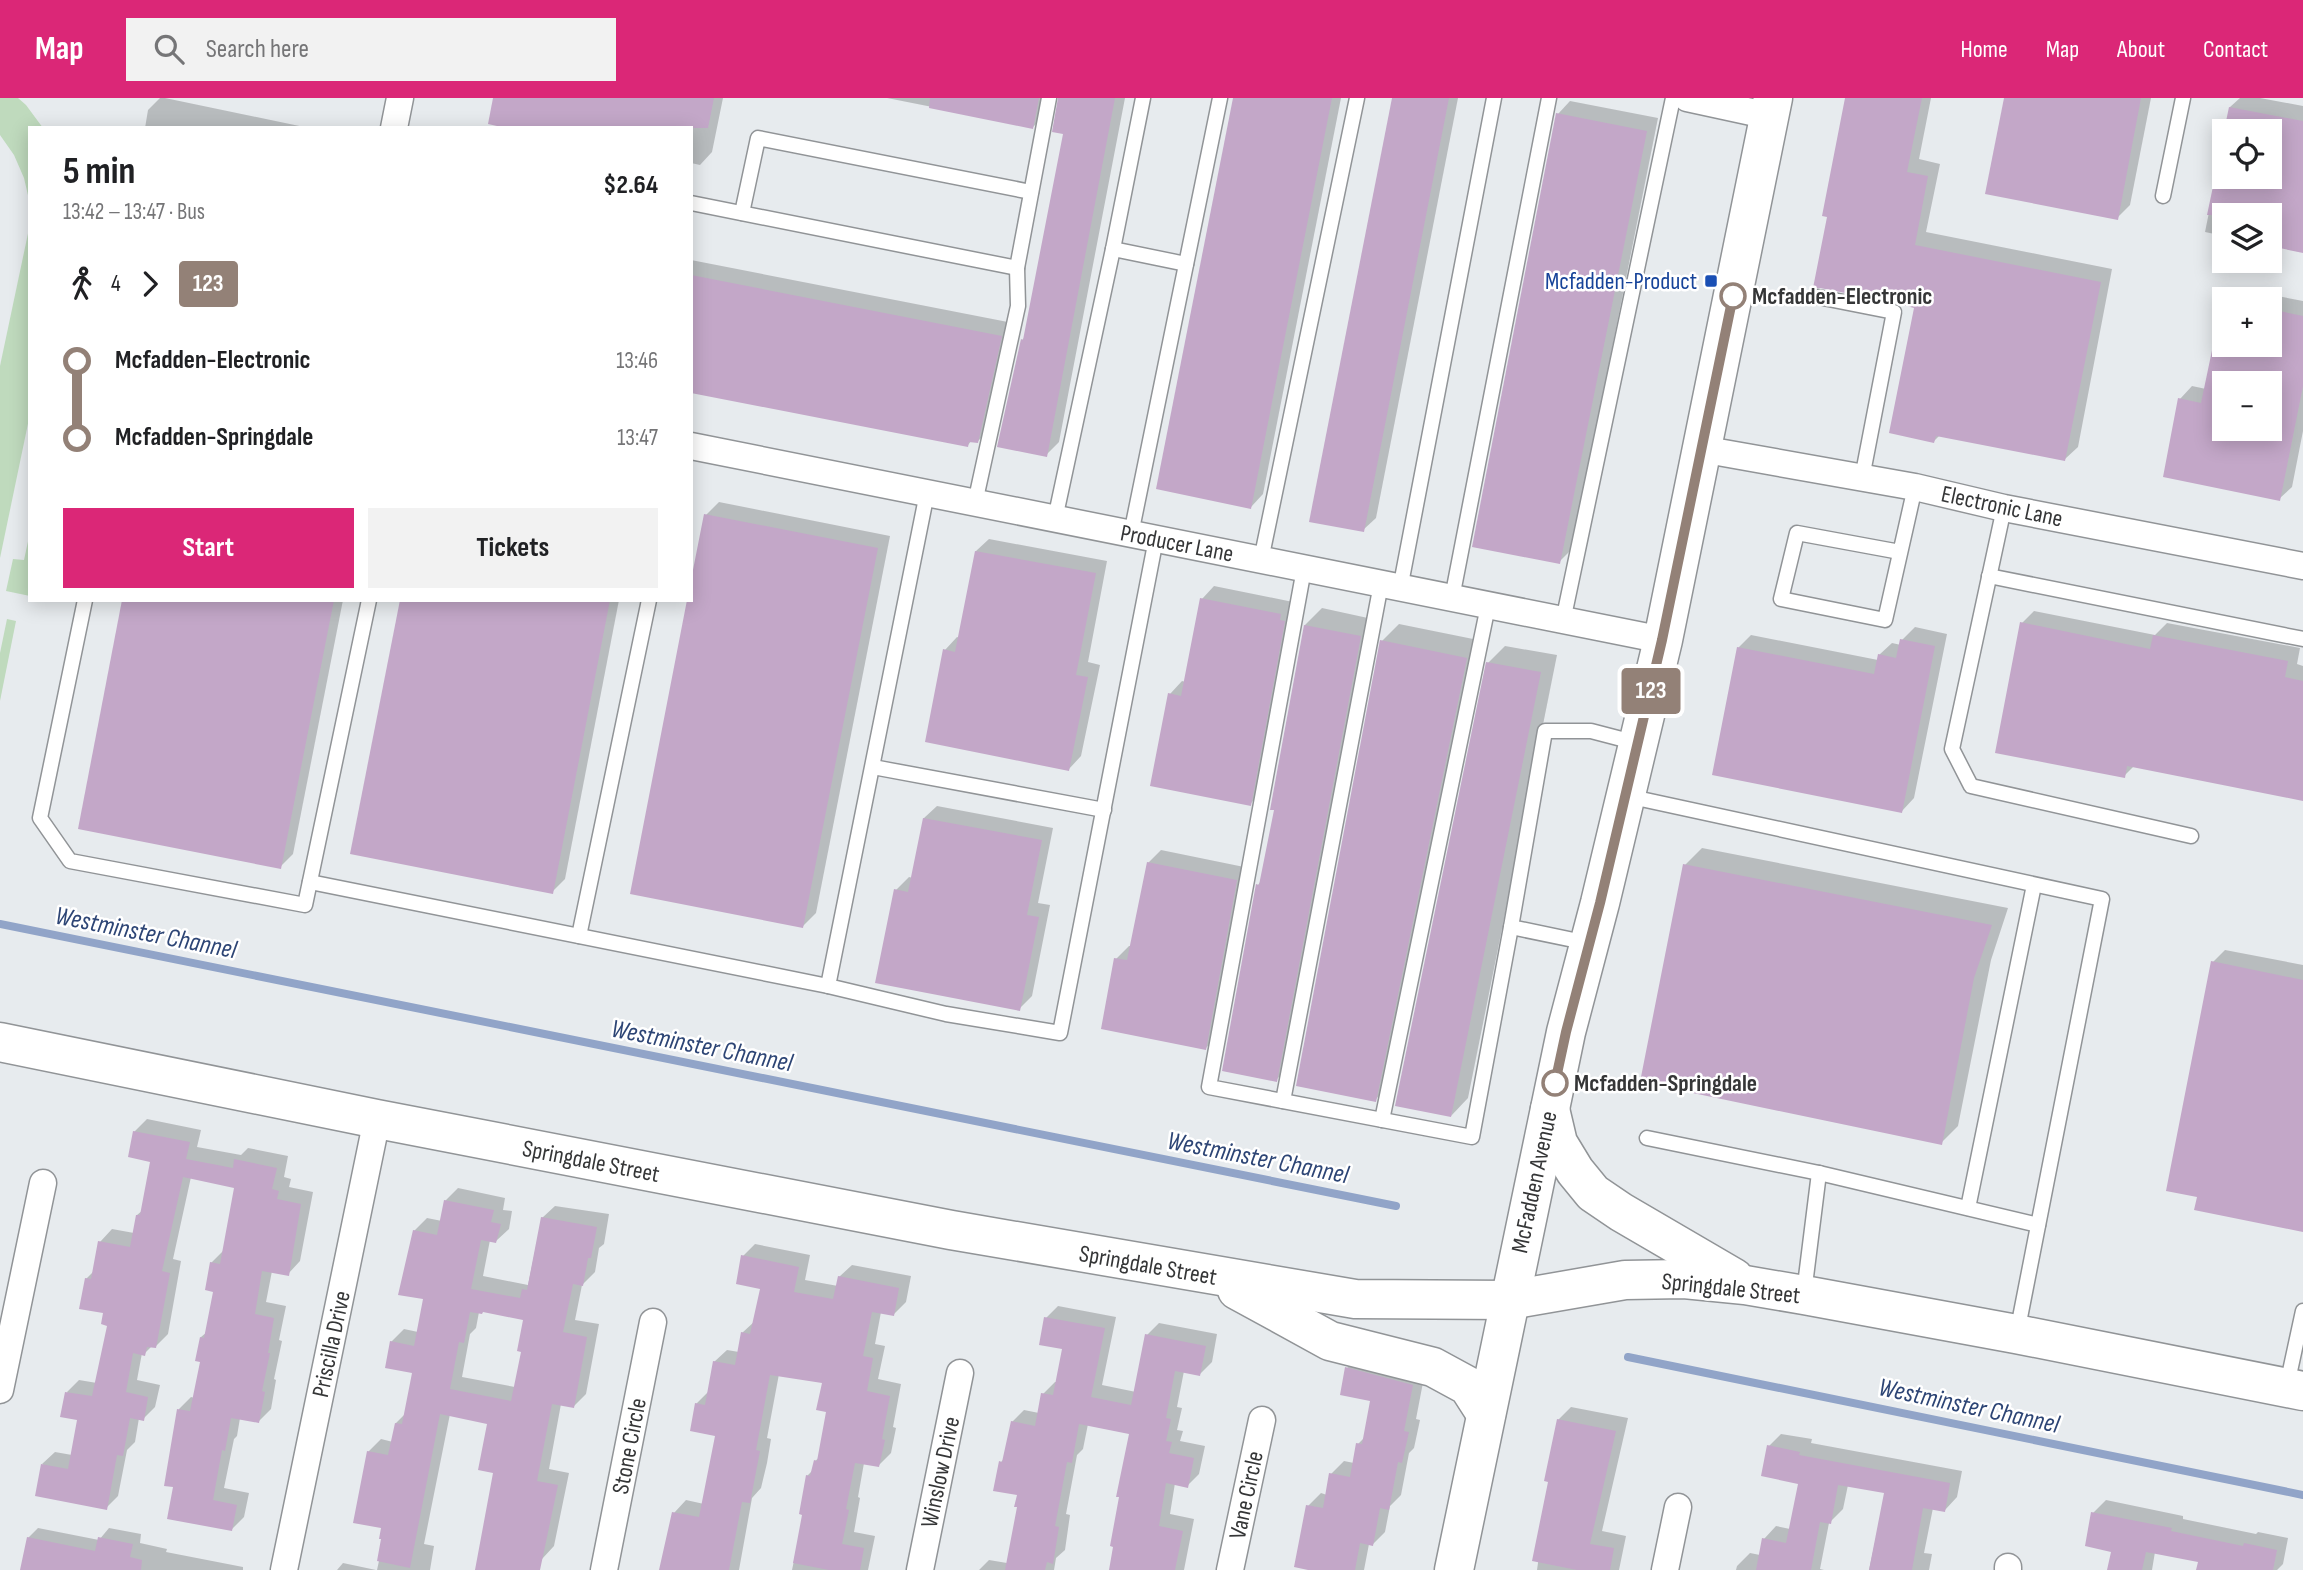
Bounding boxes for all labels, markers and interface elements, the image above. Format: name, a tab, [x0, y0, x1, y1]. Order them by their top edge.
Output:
search box	[126, 18, 616, 81]
text: Map	[35, 29, 84, 69]
icon: search	[150, 30, 188, 68]
text: Search here	[206, 34, 309, 65]
text: Home	[1960, 35, 2008, 64]
text: Map	[2046, 35, 2079, 64]
text: About	[2117, 35, 2165, 64]
text: Contact	[2203, 35, 2268, 64]
map controls	[2212, 119, 2282, 441]
button: locate	[2212, 119, 2282, 189]
text: 5 min	[63, 149, 135, 194]
text: $2.64	[603, 170, 658, 201]
text: 13:42 – 13:47 · Bus	[63, 198, 205, 226]
button: layers	[2212, 203, 2282, 273]
icon: walk	[63, 265, 101, 303]
icon: forward	[131, 265, 169, 303]
place label: Mcfadden-Product	[1545, 267, 1697, 296]
text: 123	[193, 269, 224, 298]
text: 4	[111, 270, 121, 298]
marker: Mcfadden-Product	[1703, 273, 1719, 289]
place label: Mcfadden-Electronic	[1752, 282, 1932, 311]
marker: Mcfadden-Electronic	[1720, 283, 1746, 309]
button: +	[2212, 287, 2282, 357]
text: Mcfadden-Electronic	[115, 345, 310, 376]
text: 13:46	[616, 347, 658, 375]
button: −	[2212, 371, 2282, 441]
text: Mcfadden-Springdale	[115, 422, 313, 453]
text: 13:47	[617, 424, 658, 452]
street label: Electronic Lane	[1939, 479, 2065, 534]
button: Start	[63, 508, 354, 588]
button: Tickets	[368, 508, 658, 588]
street label: Producer Lane	[1118, 518, 1236, 569]
line badge: 123	[1611, 668, 1691, 714]
text: 123	[1636, 676, 1666, 705]
water label: Westminster Channel	[53, 901, 240, 966]
water label: Westminster Channel	[609, 1014, 796, 1079]
place label: Mcfadden-Springdale	[1574, 1069, 1757, 1098]
marker: Mcfadden-Springdale	[1542, 1070, 1568, 1096]
street label: McFadden Avenue	[1505, 1109, 1564, 1256]
water label: Westminster Channel	[1165, 1126, 1352, 1191]
street label: Springdale Street	[520, 1134, 662, 1189]
street label: Springdale Street	[1077, 1239, 1219, 1292]
street label: Springdale Street	[1660, 1267, 1802, 1310]
street label: Priscilla Drive	[306, 1288, 357, 1400]
water label: Westminster Channel	[1876, 1372, 2063, 1441]
street label: Stone Circle	[606, 1396, 653, 1497]
street label: Winslow Drive	[915, 1414, 966, 1530]
street label: Vane Circle	[1223, 1448, 1270, 1542]

